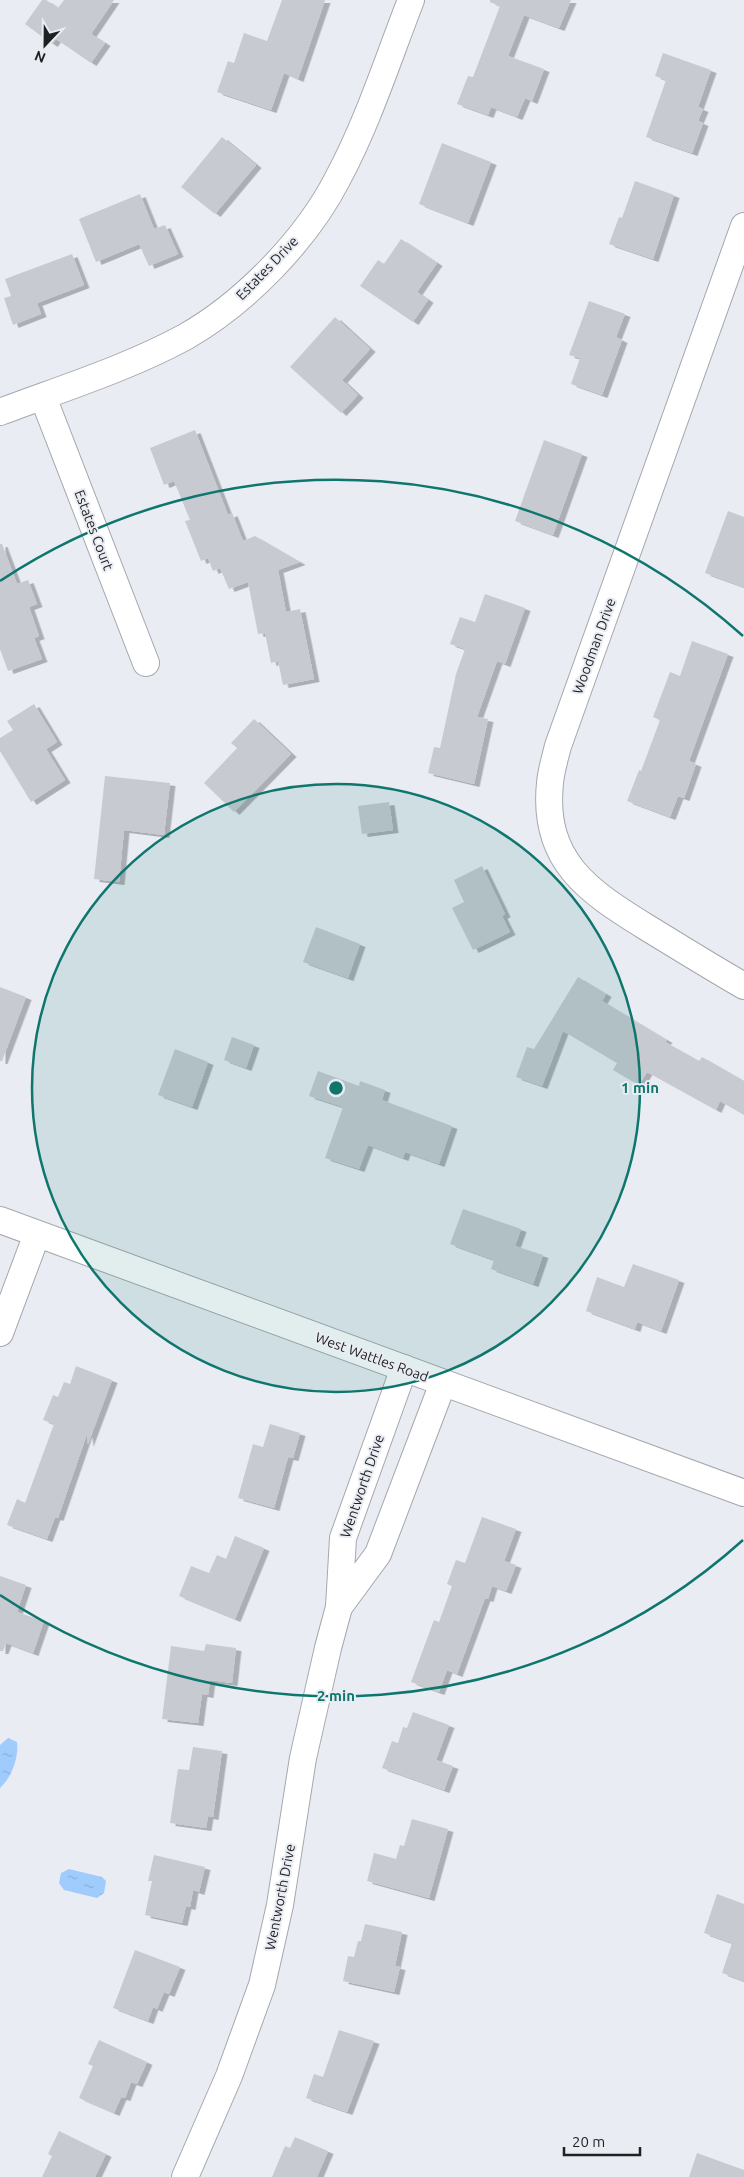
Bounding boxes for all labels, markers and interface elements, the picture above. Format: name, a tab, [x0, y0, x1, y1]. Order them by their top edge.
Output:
north arrow	[20, 20, 70, 70]
text: N	[32, 48, 48, 66]
street label: Estates Drive	[233, 233, 301, 303]
street label: Estates Court	[71, 488, 117, 573]
street label: Woodman Drive	[569, 596, 619, 696]
centre of rings	[327, 1079, 345, 1097]
text: 1 min	[621, 1079, 659, 1096]
street label: West Wattles Road	[313, 1329, 431, 1385]
street label: Wentworth Drive	[337, 1432, 387, 1540]
text: 2 min	[317, 1687, 355, 1704]
street label: Wentworth Drive	[262, 1842, 298, 1952]
scale bar	[564, 2124, 640, 2156]
text: 20 m	[572, 2133, 605, 2150]

